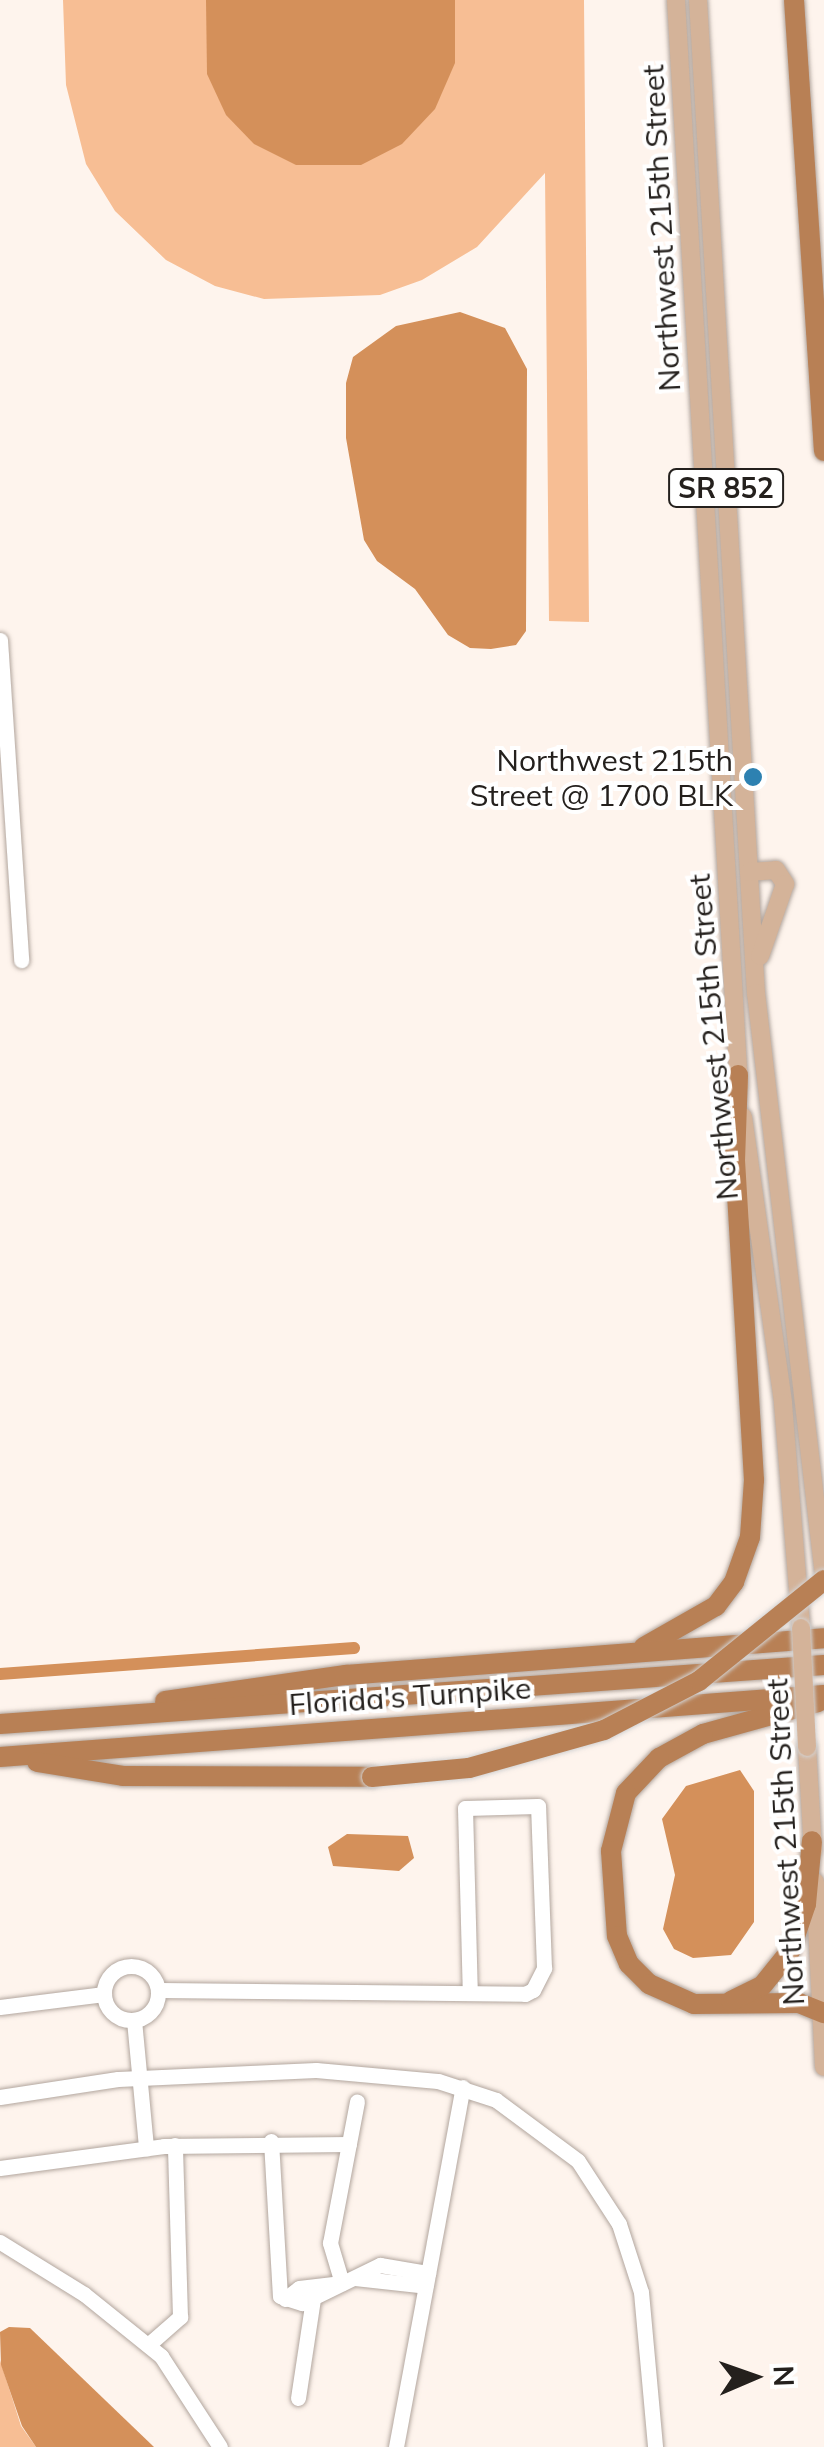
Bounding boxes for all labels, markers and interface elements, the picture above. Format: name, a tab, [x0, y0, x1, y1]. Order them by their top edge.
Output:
street label: Northwest 215th Street	[634, 64, 688, 392]
road number: SR 852	[666, 465, 786, 511]
place label: Northwest 215th Street @ 1700 BLK	[470, 742, 733, 812]
marker: Northwest 215th Street @ 1700 BLK	[742, 766, 764, 788]
street label: Northwest 215th Street	[681, 872, 745, 1202]
street label: Florida's Turnpike	[288, 1670, 532, 1722]
street label: Northwest 215th Street	[758, 1678, 812, 2006]
north arrow	[704, 2327, 804, 2427]
text: N	[767, 2365, 802, 2387]

